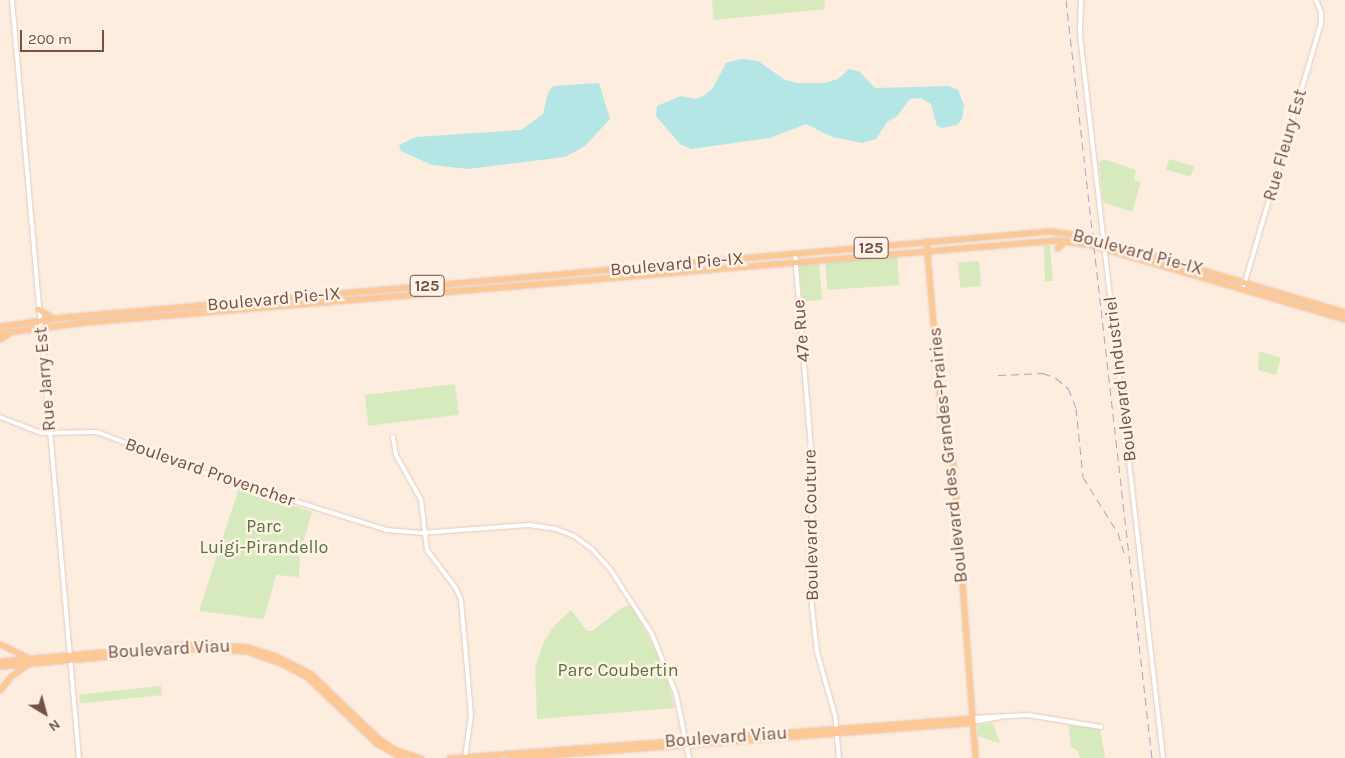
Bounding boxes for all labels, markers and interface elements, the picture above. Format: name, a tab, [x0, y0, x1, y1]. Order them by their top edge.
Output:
scale bar	[22, 20, 106, 52]
text: 200 m	[28, 30, 72, 48]
street label: Rue Fleury Est	[1259, 86, 1311, 204]
street label: Boulevard Pie-IX	[1070, 224, 1206, 280]
road number: 125	[854, 234, 888, 262]
street label: Boulevard Pie-IX	[609, 247, 745, 281]
road number: 125	[410, 272, 444, 300]
street label: Boulevard Pie-IX	[206, 282, 342, 316]
street label: Boulevard Industriel	[1099, 295, 1141, 463]
street label: 47e Rue	[787, 299, 815, 363]
street label: Rue Jarry Est	[30, 326, 60, 432]
street label: Boulevard des Grandes-Prairies	[924, 326, 972, 584]
street label: Boulevard Provencher	[122, 433, 298, 511]
street label: Boulevard Couture	[799, 449, 823, 601]
park label: Parc Luigi-Pirandello	[200, 516, 328, 558]
street label: Boulevard Viau	[107, 635, 231, 663]
park label: Parc Coubertin	[557, 659, 679, 681]
north arrow	[20, 688, 70, 738]
text: N	[45, 716, 63, 735]
street label: Boulevard Viau	[664, 722, 788, 752]

